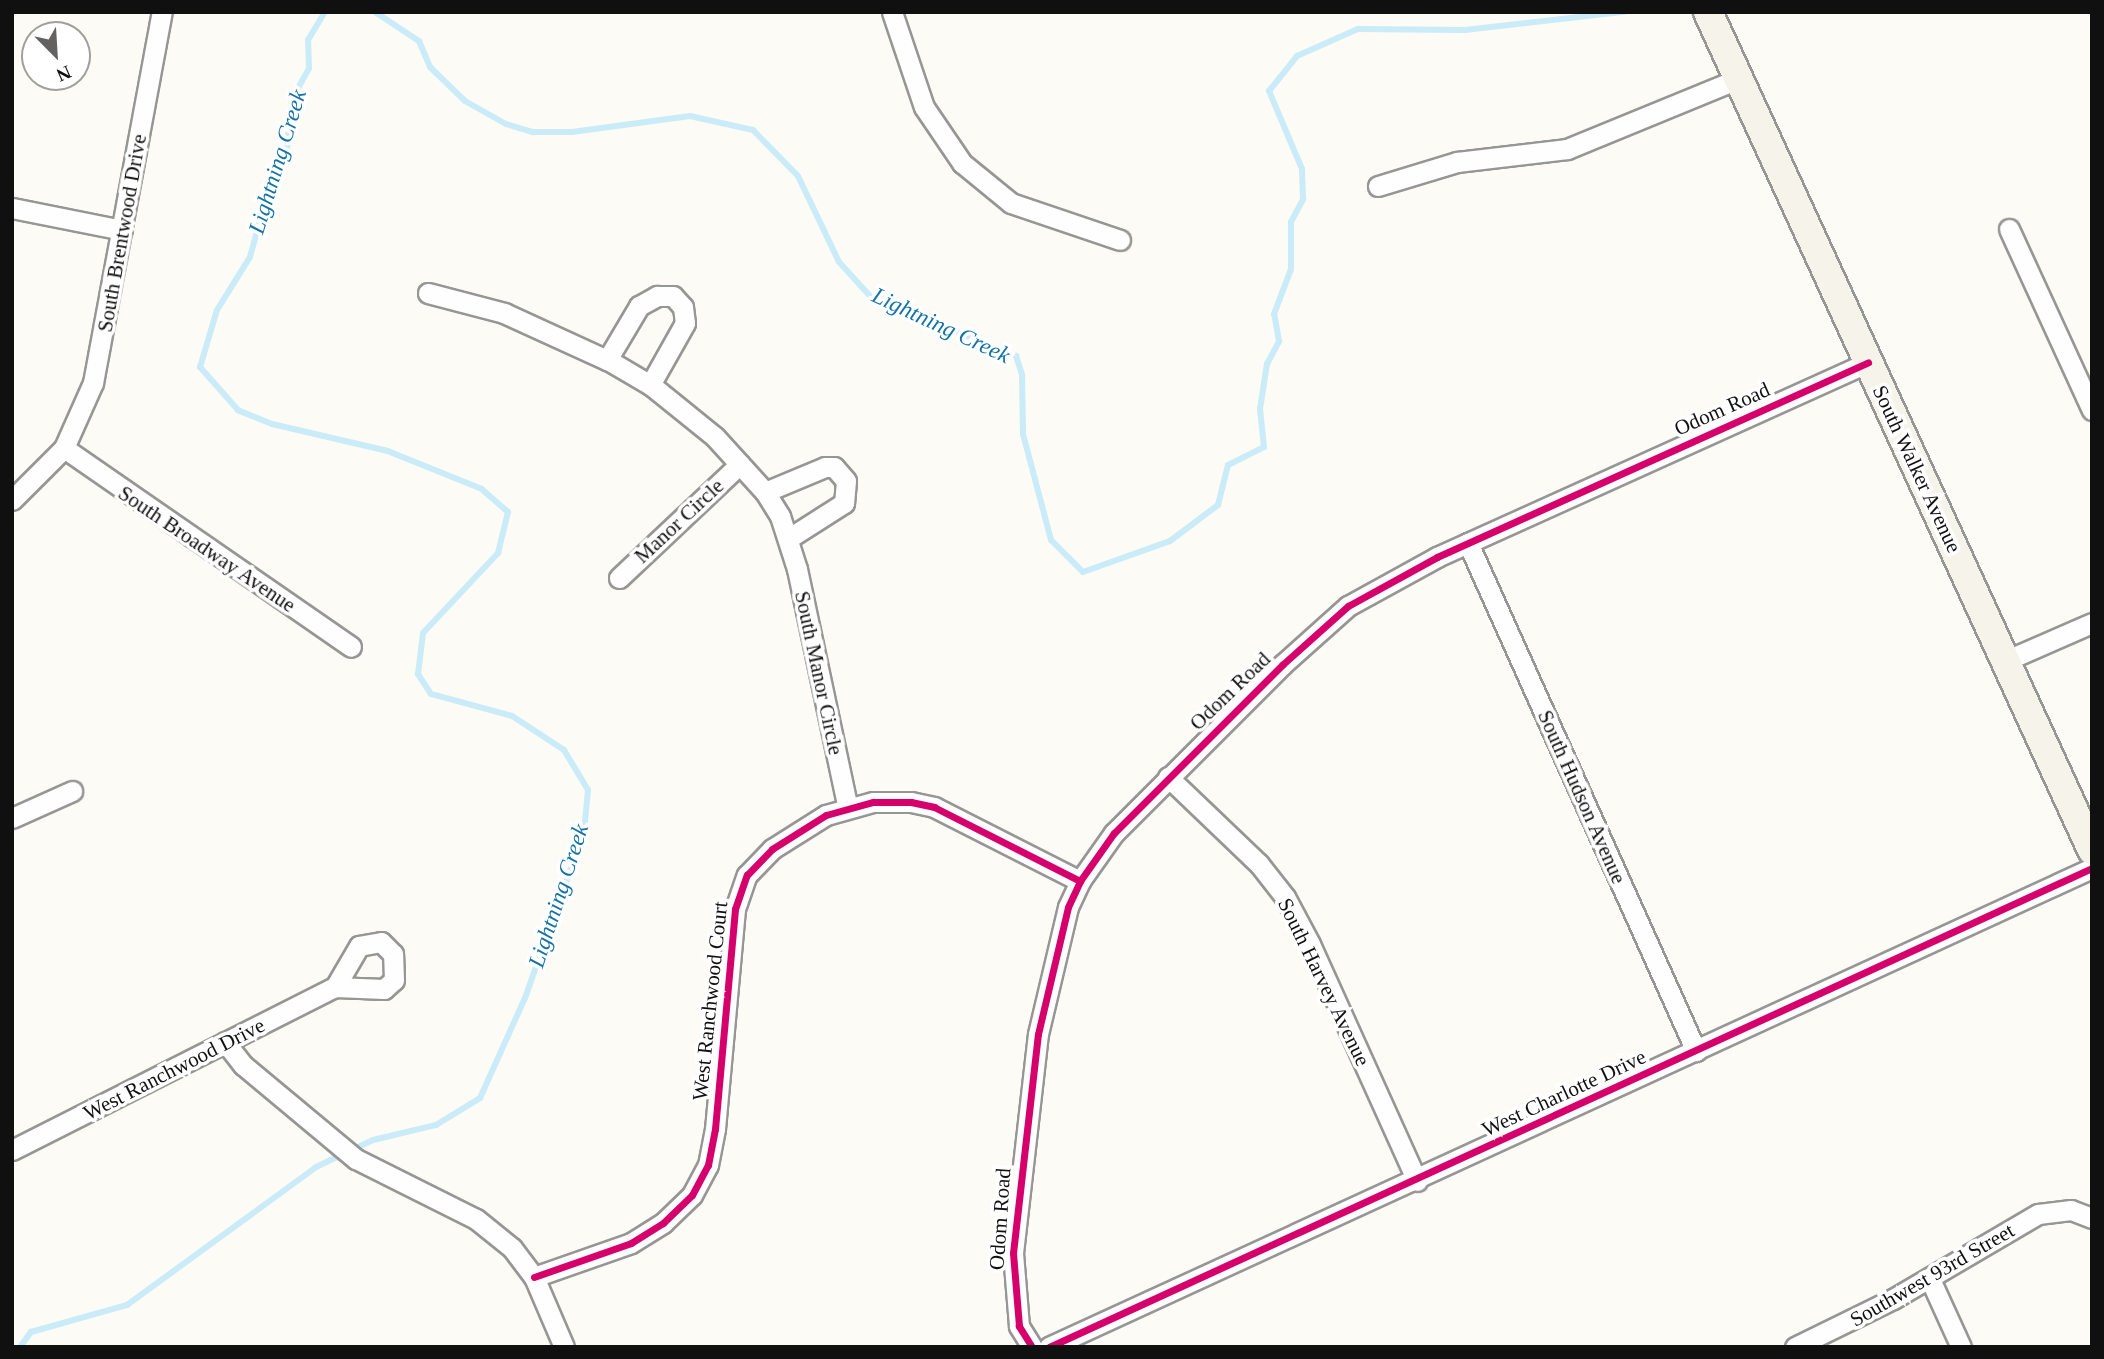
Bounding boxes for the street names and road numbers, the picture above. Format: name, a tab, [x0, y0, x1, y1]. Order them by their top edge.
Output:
street label: South Brentwood Drive	[92, 132, 152, 334]
street label: Odom Road	[1670, 377, 1774, 441]
street label: South Walker Avenue	[1867, 381, 1967, 557]
street label: Manor Circle	[629, 473, 729, 569]
street label: South Broadway Avenue	[113, 480, 301, 618]
street label: South Manor Circle	[789, 589, 849, 757]
street label: Odom Road	[1185, 646, 1275, 736]
street label: South Hudson Avenue	[1532, 706, 1632, 888]
street label: South Harvey Avenue	[1272, 893, 1376, 1071]
street label: West Ranchwood Court	[687, 900, 733, 1102]
street label: West Ranchwood Drive	[79, 1012, 269, 1126]
street label: West Charlotte Drive	[1478, 1044, 1650, 1142]
street label: Odom Road	[984, 1167, 1016, 1271]
street label: Southwest 93rd Street	[1845, 1218, 2019, 1332]

